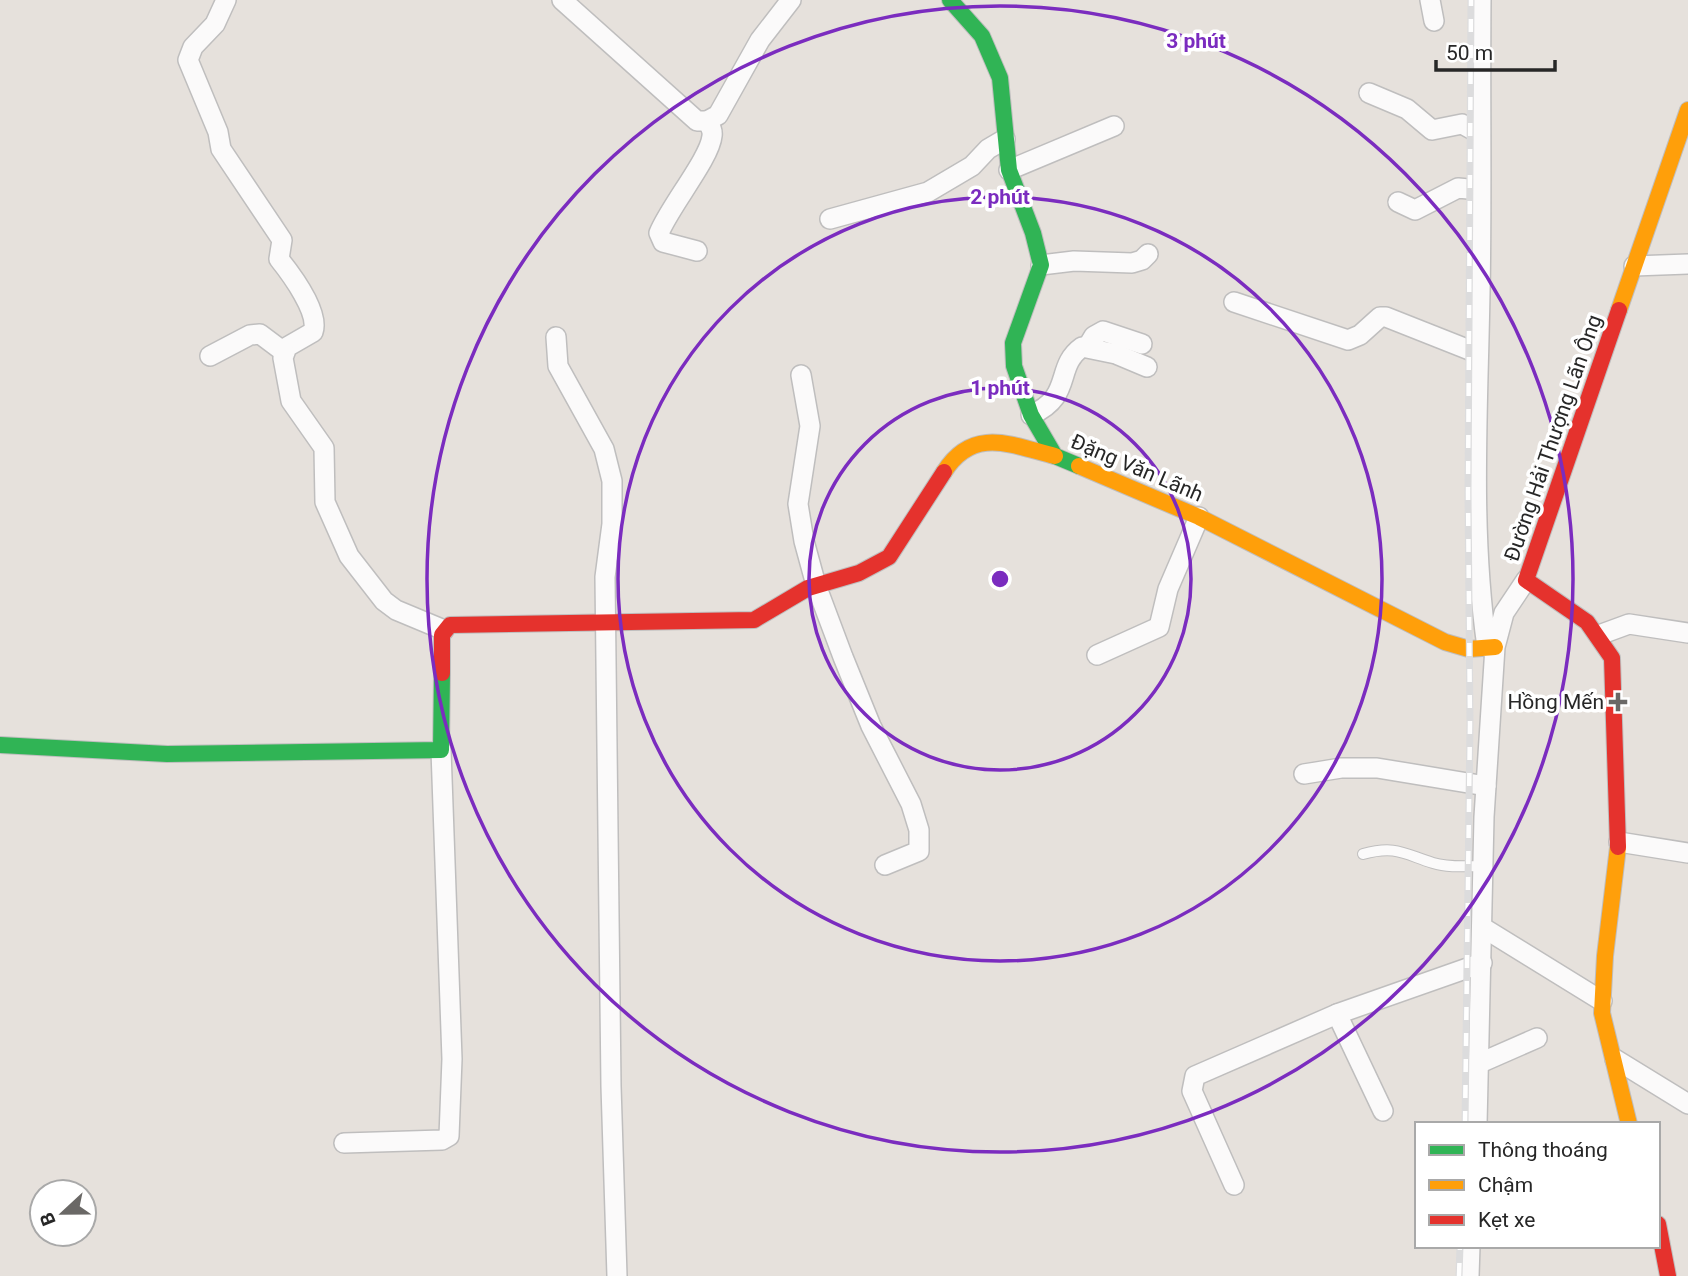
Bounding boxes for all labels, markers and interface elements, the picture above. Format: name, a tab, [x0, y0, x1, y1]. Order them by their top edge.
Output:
scale bar	[1436, 28, 1555, 72]
text: 3 phút	[1166, 29, 1226, 53]
text: 50 m	[1446, 41, 1493, 65]
text: 2 phút	[970, 185, 1030, 209]
street label: Đường Hải Thượng Lãn Ông	[1499, 312, 1607, 564]
text: 1 phút	[970, 376, 1030, 400]
street label: Đặng Văn Lãnh	[1067, 429, 1207, 507]
centre of rings	[988, 567, 1012, 591]
place label: Hồng Mến	[1507, 690, 1604, 714]
marker: Hồng Mến	[1610, 694, 1626, 710]
legend	[1415, 1122, 1660, 1248]
text: Thông thoáng	[1478, 1138, 1608, 1162]
text: Chậm	[1478, 1173, 1533, 1197]
north arrow	[28, 1178, 98, 1248]
text: Kẹt xe	[1478, 1208, 1535, 1232]
text: B	[35, 1209, 61, 1229]

